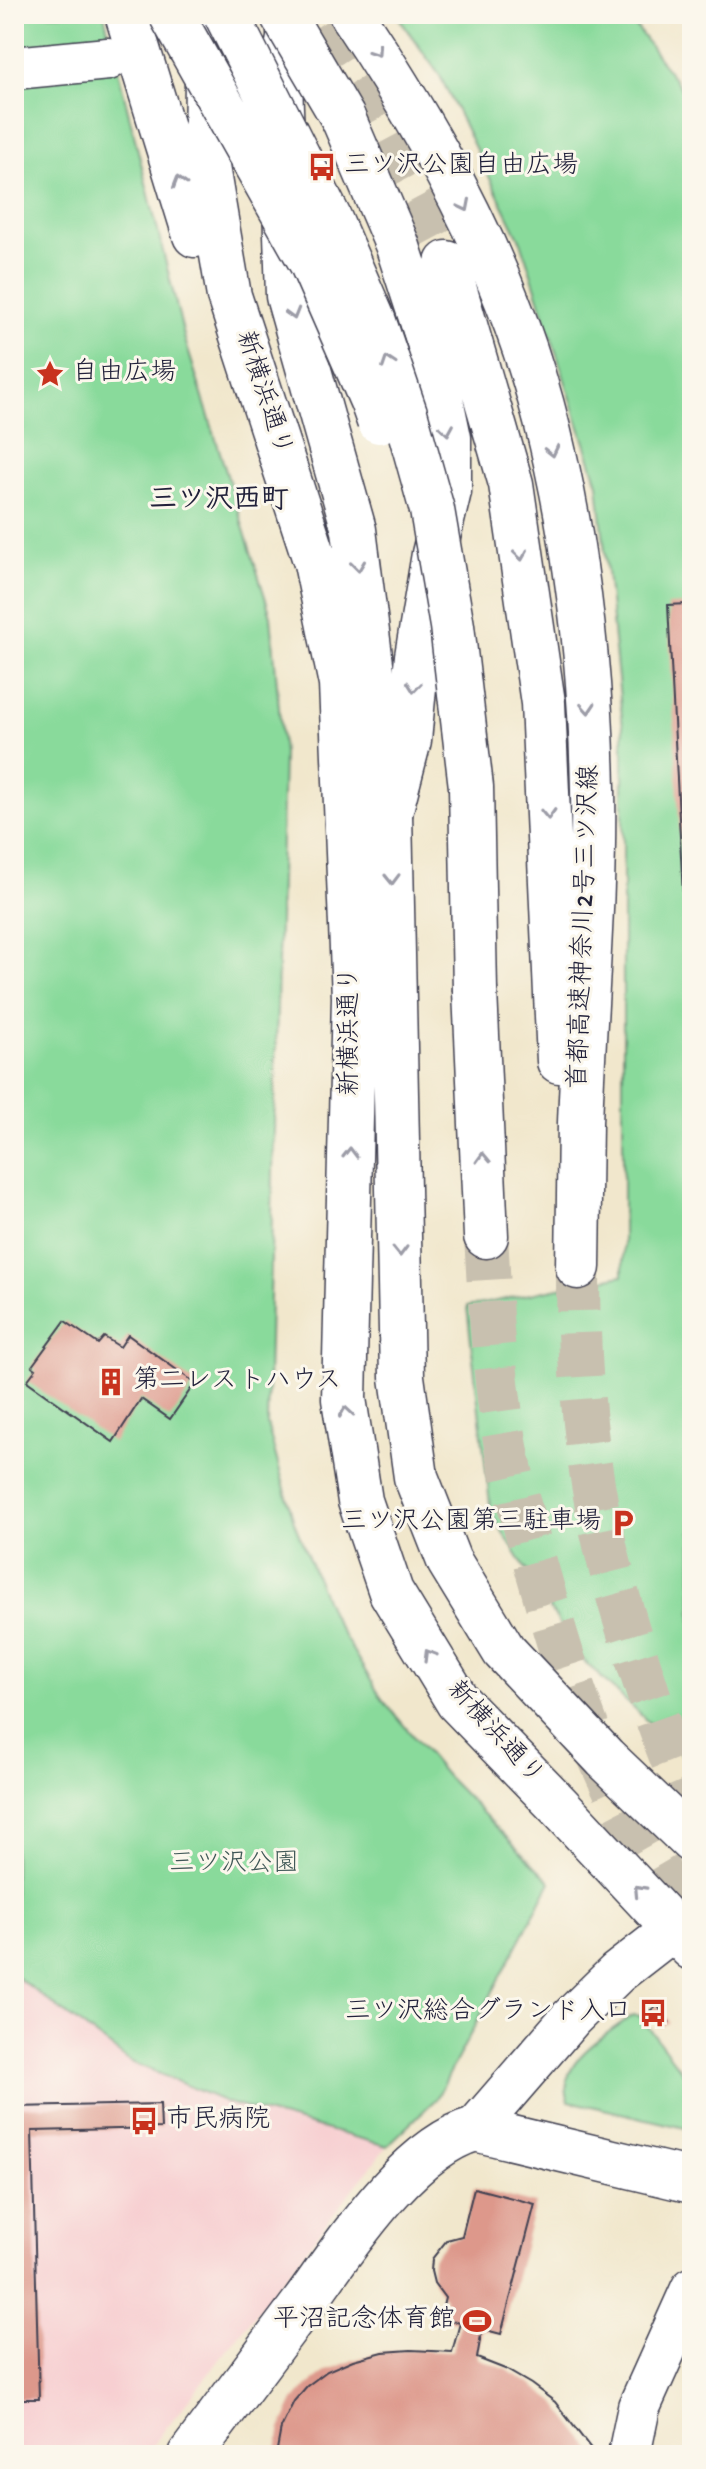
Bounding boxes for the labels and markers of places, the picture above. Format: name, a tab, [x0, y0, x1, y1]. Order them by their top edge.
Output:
place label: 三ツ沢公園自由広場	[344, 150, 578, 183]
bus stop icon: 三ツ沢公園自由広場	[307, 152, 337, 182]
place label: 自由広場	[72, 357, 176, 390]
place icon: 自由広場	[35, 359, 65, 389]
place label: 第二レストハウス	[133, 1365, 342, 1398]
building icon: 第二レストハウス	[96, 1367, 126, 1397]
place label: 三ツ沢公園第三駐車場	[341, 1506, 601, 1539]
parking icon: 三ツ沢公園第三駐車場	[608, 1508, 638, 1538]
place label: 三ツ沢総合グランド入口	[345, 1996, 631, 2029]
bus stop icon: 三ツ沢総合グランド入口	[638, 1998, 668, 2028]
place label: 市民病院	[166, 2105, 270, 2137]
bus stop icon: 市民病院	[129, 2106, 159, 2136]
place label: 平沼記念体育館	[273, 2304, 455, 2337]
sports icon: 平沼記念体育館	[462, 2306, 492, 2336]

